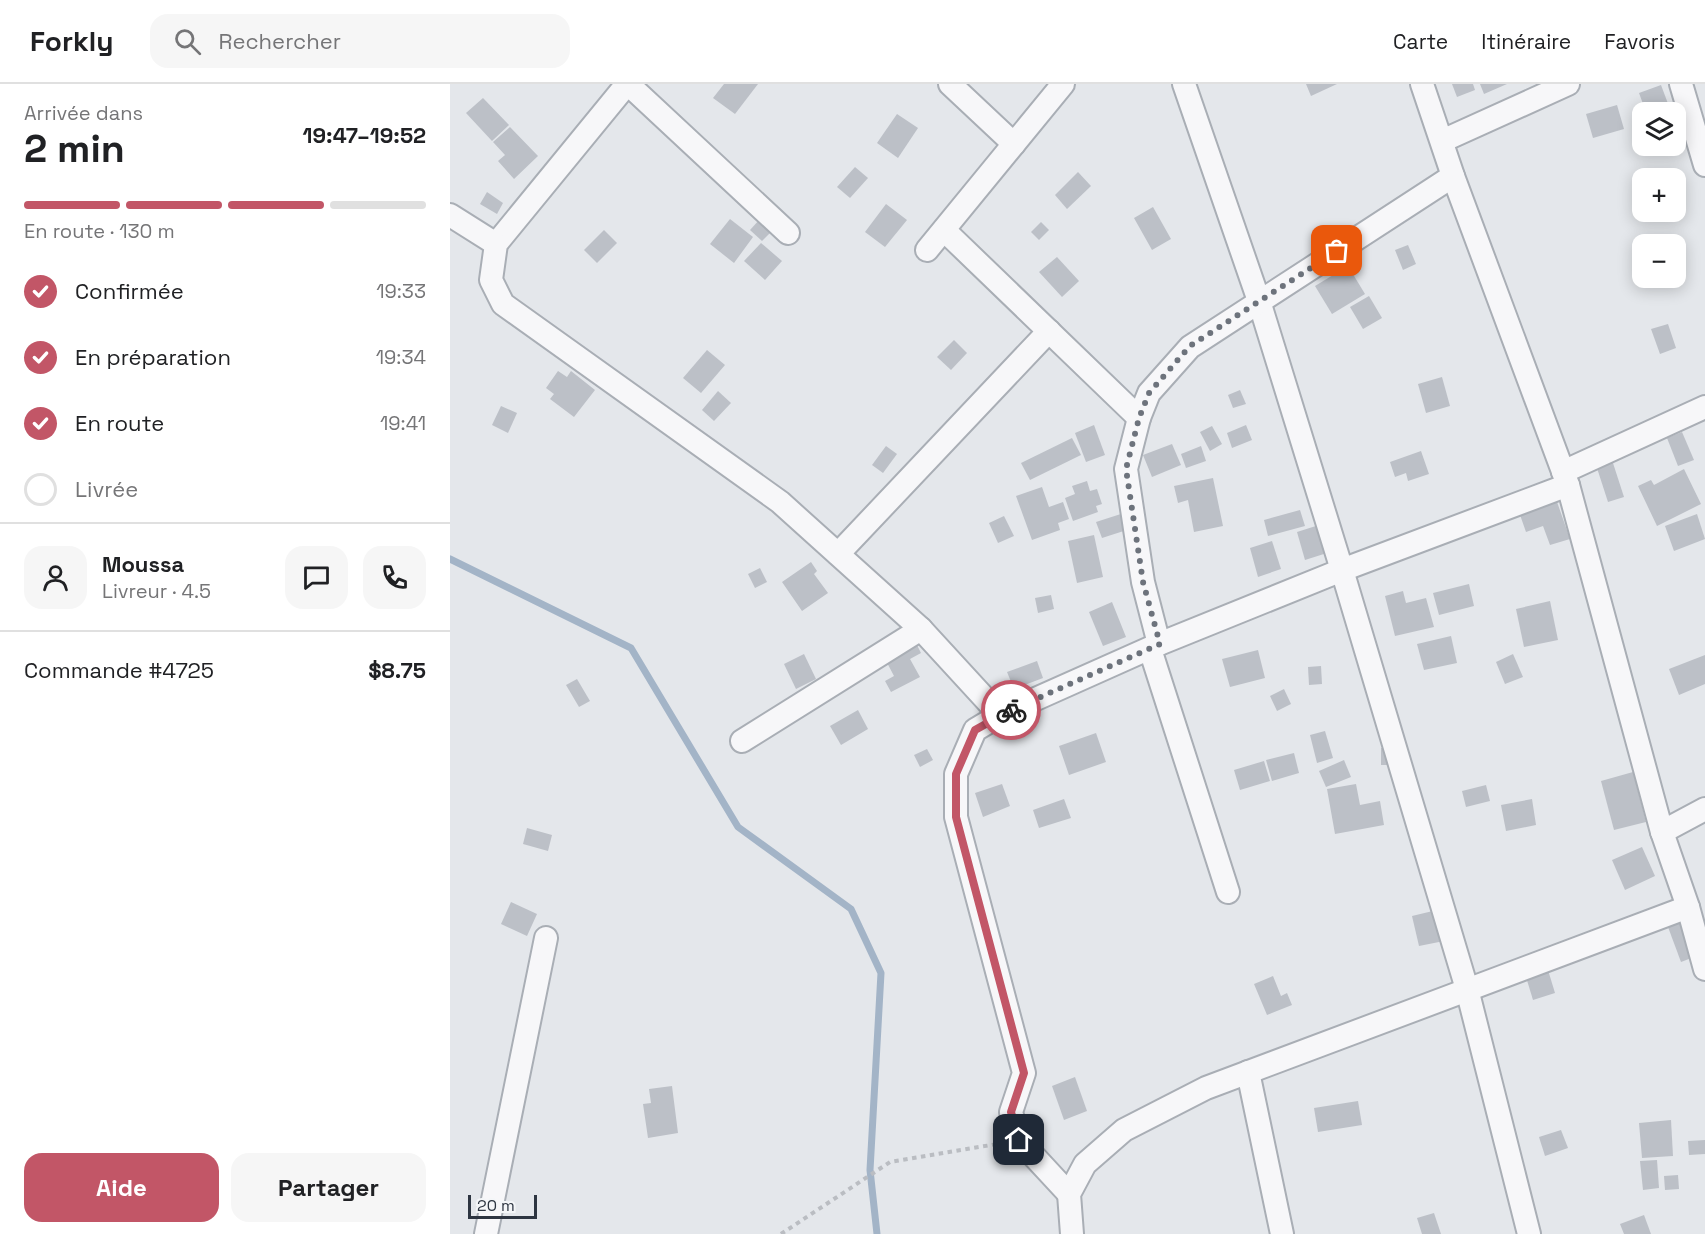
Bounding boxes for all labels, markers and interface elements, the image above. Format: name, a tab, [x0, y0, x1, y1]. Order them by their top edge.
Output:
search box	[150, 14, 570, 68]
text: Forkly	[30, 23, 114, 59]
icon: search	[171, 25, 204, 58]
text: Rechercher	[219, 27, 341, 55]
text: Carte	[1393, 28, 1448, 55]
text: Itinéraire	[1481, 28, 1571, 55]
text: Favoris	[1604, 28, 1675, 55]
text: Arrivée dans	[24, 100, 143, 126]
map controls	[1632, 102, 1686, 288]
button: layers	[1632, 102, 1686, 156]
text: 19:47–19:52	[303, 121, 426, 149]
text: 2 min	[24, 124, 125, 173]
button: +	[1632, 168, 1686, 222]
text: En route · 130 m	[24, 218, 175, 244]
pin	[1311, 225, 1362, 276]
icon: bag	[1320, 234, 1353, 267]
button: −	[1632, 234, 1686, 288]
icon: check	[24, 275, 57, 308]
text: Confirmée	[75, 277, 184, 305]
text: 19:33	[376, 278, 426, 304]
icon: check	[24, 341, 57, 374]
text: En préparation	[75, 343, 231, 371]
text: 19:34	[376, 344, 426, 370]
icon: check	[24, 407, 57, 440]
text: En route	[75, 409, 164, 437]
text: 19:41	[380, 410, 426, 436]
text: Livrée	[75, 475, 138, 503]
button: person	[24, 546, 87, 609]
button: chat	[285, 546, 348, 609]
button: phone	[363, 546, 426, 609]
text: Moussa	[102, 550, 184, 578]
text: Livreur · 4.5	[102, 578, 211, 604]
text: Commande #4725	[24, 656, 214, 684]
text: $8.75	[368, 656, 426, 684]
courier	[981, 680, 1041, 740]
icon: bike	[995, 694, 1028, 727]
pin	[993, 1114, 1044, 1165]
icon: home	[1002, 1123, 1035, 1156]
button: Aide	[24, 1153, 219, 1222]
button: Partager	[231, 1153, 426, 1222]
scale bar	[468, 1192, 537, 1220]
text: 20 m	[477, 1195, 515, 1216]

